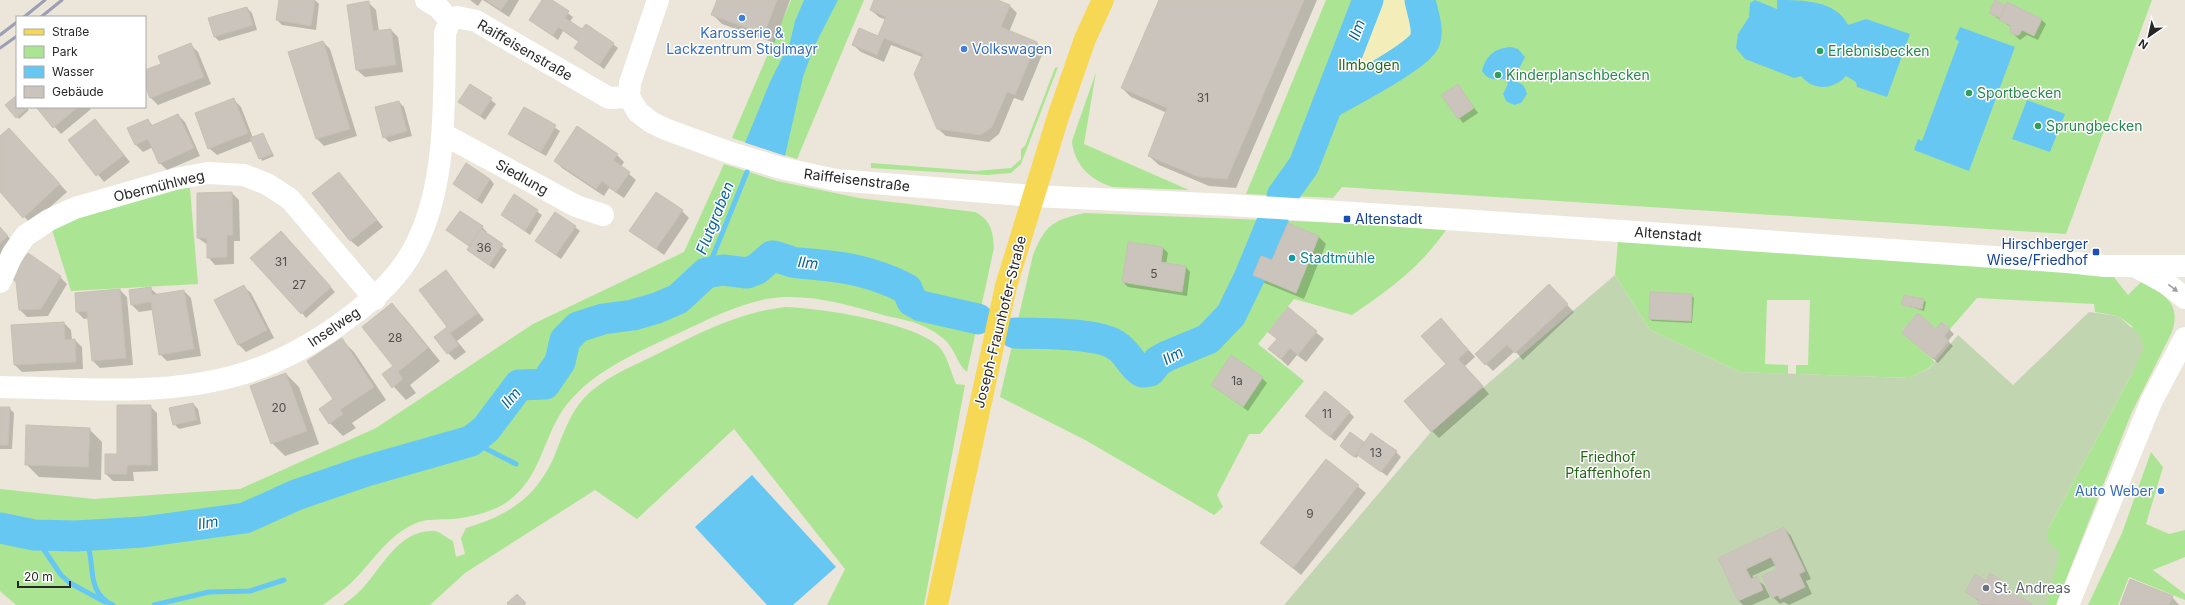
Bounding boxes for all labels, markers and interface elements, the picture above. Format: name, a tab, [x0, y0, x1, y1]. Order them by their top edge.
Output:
marker: Karosserie & Lackzentrum Stiglmayr	[737, 13, 747, 23]
street label: Raiffeisenstraße	[475, 15, 576, 84]
legend	[16, 16, 146, 108]
north arrow	[2129, 16, 2169, 56]
water label: Ilm	[1344, 17, 1369, 43]
text: Straße	[52, 24, 89, 39]
place label: Karosserie & Lackzentrum Stiglmayr	[666, 24, 818, 57]
text: N	[2136, 36, 2151, 52]
place label: Volkswagen	[972, 40, 1052, 57]
place label: Erlebnisbecken	[1828, 42, 1930, 59]
text: Park	[52, 44, 78, 59]
marker: Volkswagen	[959, 44, 969, 54]
marker: Erlebnisbecken	[1815, 46, 1825, 56]
park label: Ilmbogen	[1338, 56, 1400, 73]
text: Wasser	[52, 64, 95, 79]
place label: Kinderplanschbecken	[1506, 66, 1650, 83]
marker: Kinderplanschbecken	[1493, 70, 1503, 80]
text: Gebäude	[52, 84, 104, 99]
place label: Sportbecken	[1977, 84, 2062, 101]
marker: Sportbecken	[1964, 88, 1974, 98]
house number: 31	[1197, 90, 1209, 105]
place label: Sprungbecken	[2046, 117, 2143, 134]
marker: Sprungbecken	[2033, 121, 2043, 131]
street label: Siedlung	[493, 155, 552, 198]
street label: Raiffeisenstraße	[803, 165, 911, 194]
street label: Obermühlweg	[112, 166, 206, 205]
water label: Flutgraben	[691, 179, 738, 257]
place label: Altenstadt	[1355, 210, 1423, 227]
marker: Altenstadt	[1342, 214, 1352, 224]
street label: Altenstadt	[1634, 223, 1703, 244]
street label: Joseph-Fraunhofer-Straße	[970, 234, 1029, 410]
place label: Hirschberger Wiese/Friedhof	[1987, 235, 2088, 268]
house number: 36	[477, 240, 491, 255]
marker: Hirschberger Wiese/Friedhof	[2091, 247, 2101, 257]
place label: Stadtmühle	[1300, 249, 1375, 266]
water label: Ilm	[797, 252, 819, 273]
marker: Stadtmühle	[1287, 253, 1297, 263]
house number: 31	[275, 254, 287, 269]
house number: 5	[1150, 266, 1158, 281]
house number: 27	[292, 277, 306, 292]
one-way arrow	[2167, 284, 2178, 293]
street label: Inselweg	[305, 303, 363, 350]
house number: 28	[388, 330, 402, 345]
water label: Ilm	[1159, 342, 1186, 369]
house number: 1a	[1231, 373, 1243, 388]
water label: Ilm	[497, 384, 525, 412]
house number: 20	[272, 400, 286, 415]
house number: 11	[1322, 406, 1332, 421]
house number: 13	[1370, 445, 1382, 460]
park label: Friedhof Pfaffenhofen	[1565, 448, 1651, 481]
place label: Auto Weber	[2075, 482, 2153, 499]
marker: Auto Weber	[2156, 486, 2166, 496]
house number: 9	[1306, 506, 1314, 521]
water label: Ilm	[196, 512, 220, 533]
scale bar	[18, 563, 70, 589]
text: 20 m	[24, 569, 53, 584]
place label: St. Andreas	[1994, 579, 2071, 596]
marker: St. Andreas	[1981, 583, 1991, 593]

